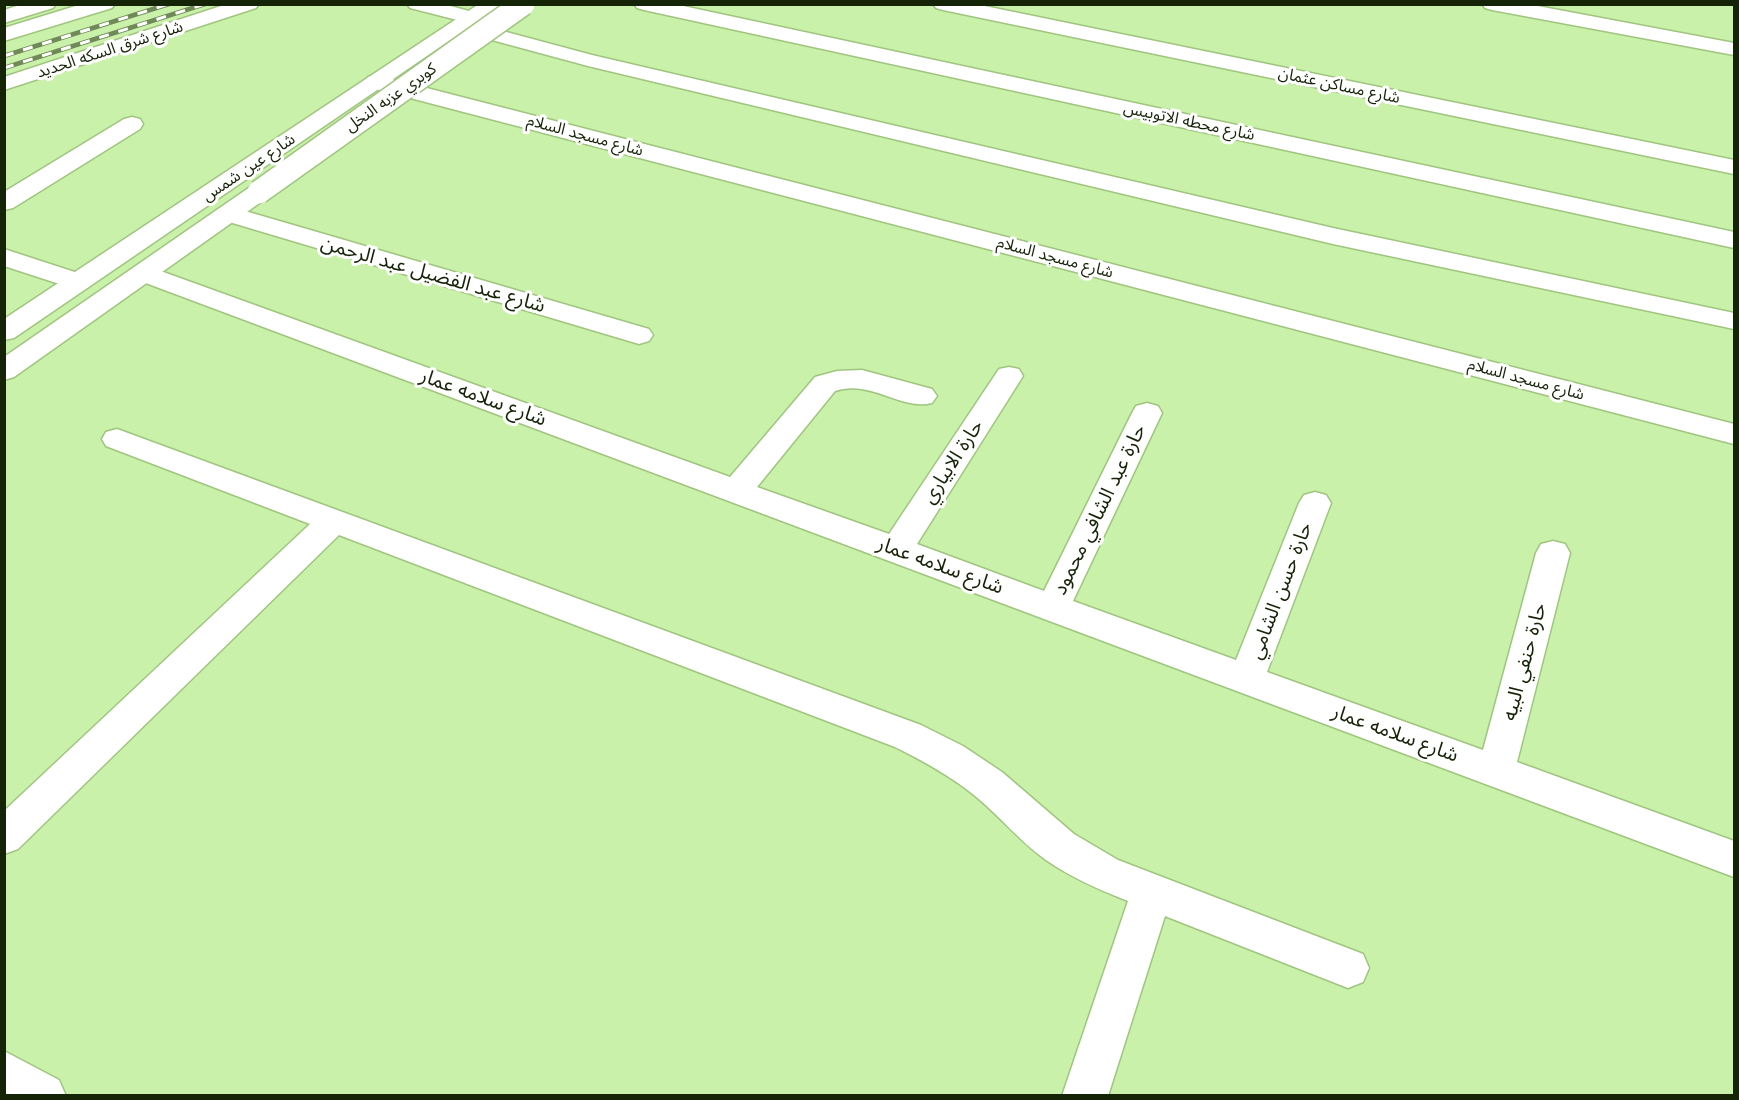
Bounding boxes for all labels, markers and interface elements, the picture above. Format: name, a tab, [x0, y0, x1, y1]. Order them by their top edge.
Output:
street label: شارع شرق السكه الحديد	[34, 17, 186, 83]
street label: كوبري عزبه النخل	[342, 59, 440, 137]
street label: شارع مساكن عثمان	[1276, 64, 1402, 108]
street label: شارع محطه الاتوبيس	[1122, 99, 1256, 145]
street label: شارع مسجد السلام	[525, 111, 645, 161]
street label: شارع عين شمس	[199, 130, 299, 206]
street label: شارع عبد الفضيل عبد الرحمن	[318, 231, 548, 319]
street label: شارع مسجد السلام	[995, 233, 1115, 283]
street label: شارع مسجد السلام	[1466, 355, 1586, 405]
street label: شارع سلامه عمار	[417, 364, 549, 432]
street label: حارة الابياري	[917, 415, 989, 509]
street label: حارة عبد الشافي محمود	[1048, 421, 1152, 599]
street label: حارة حسن الشامي	[1244, 519, 1318, 663]
street label: شارع سلامه عمار	[874, 532, 1006, 600]
street label: حارة حنفي البيه	[1498, 601, 1552, 723]
street label: شارع سلامه عمار	[1329, 700, 1461, 768]

